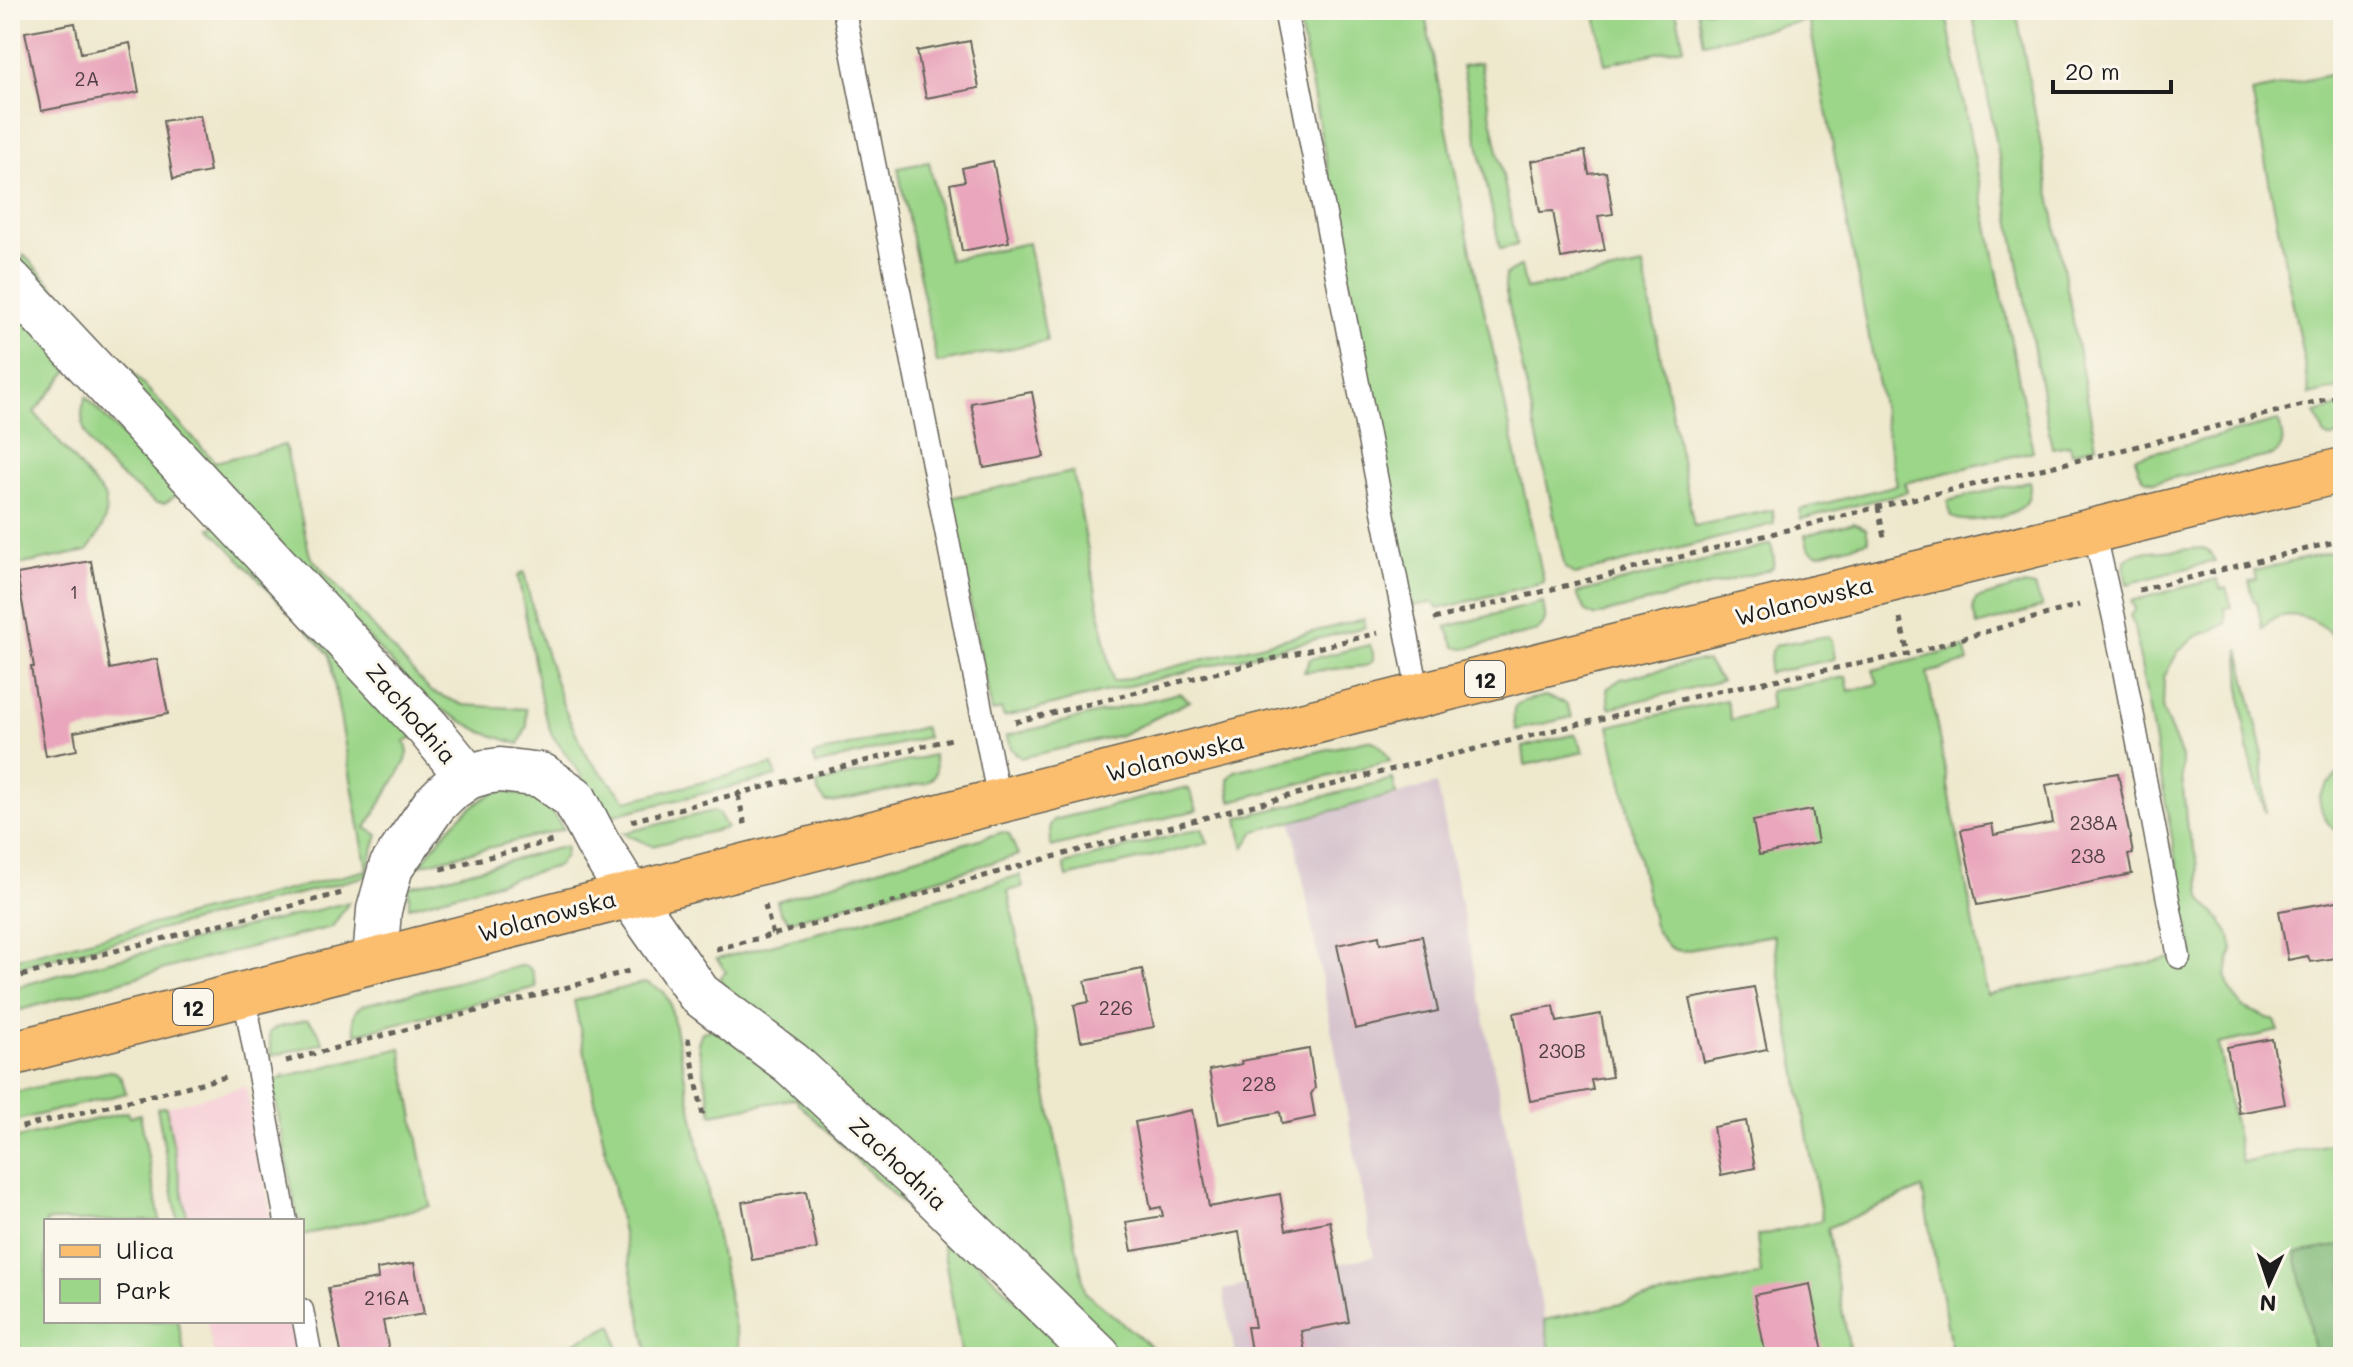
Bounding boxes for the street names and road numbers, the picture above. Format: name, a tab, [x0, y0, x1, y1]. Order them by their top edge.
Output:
street label: Wolanowska	[1731, 568, 1877, 632]
street label: Zachodnia	[360, 656, 464, 770]
road number: 12	[1465, 661, 1505, 697]
street label: Wolanowska	[1102, 724, 1248, 788]
street label: Wolanowska	[475, 882, 619, 948]
road number: 12	[173, 989, 213, 1025]
street label: Zachodnia	[843, 1109, 955, 1217]

